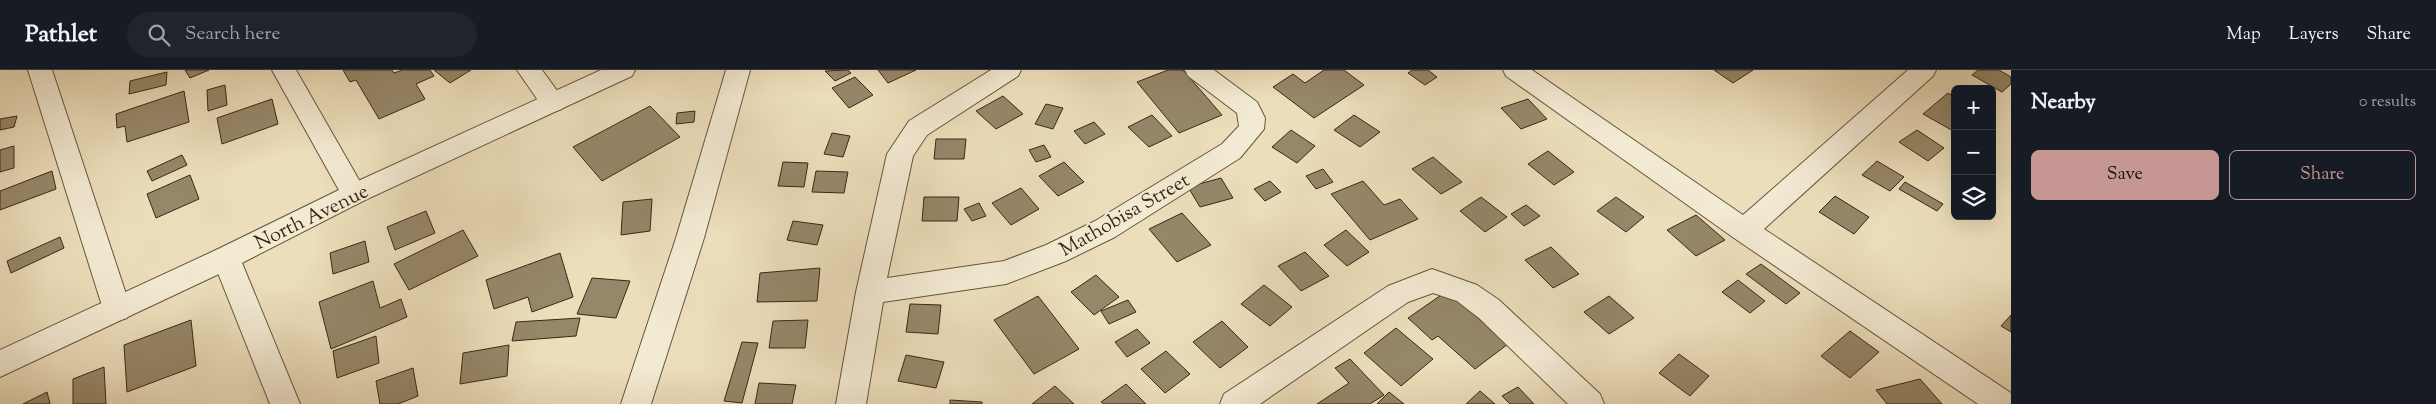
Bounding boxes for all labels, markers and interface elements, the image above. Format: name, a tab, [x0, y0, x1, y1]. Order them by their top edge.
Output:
search box	[127, 12, 477, 57]
text: Pathlet	[25, 18, 97, 52]
icon: search	[145, 21, 173, 49]
text: Search here	[185, 21, 280, 48]
text: Map	[2226, 22, 2261, 48]
text: Layers	[2289, 22, 2339, 48]
text: Share	[2367, 22, 2411, 48]
map controls	[1951, 85, 1996, 220]
button: +	[1951, 85, 1996, 130]
text: Nearby	[2031, 88, 2096, 118]
text: 0 results	[2359, 91, 2416, 114]
button: −	[1951, 130, 1996, 175]
button: Save	[2031, 150, 2219, 200]
button: Share	[2229, 150, 2416, 200]
street label: Mathobisa Street	[1055, 167, 1196, 265]
button: layers	[1951, 175, 1996, 220]
street label: North Avenue	[250, 178, 374, 258]

